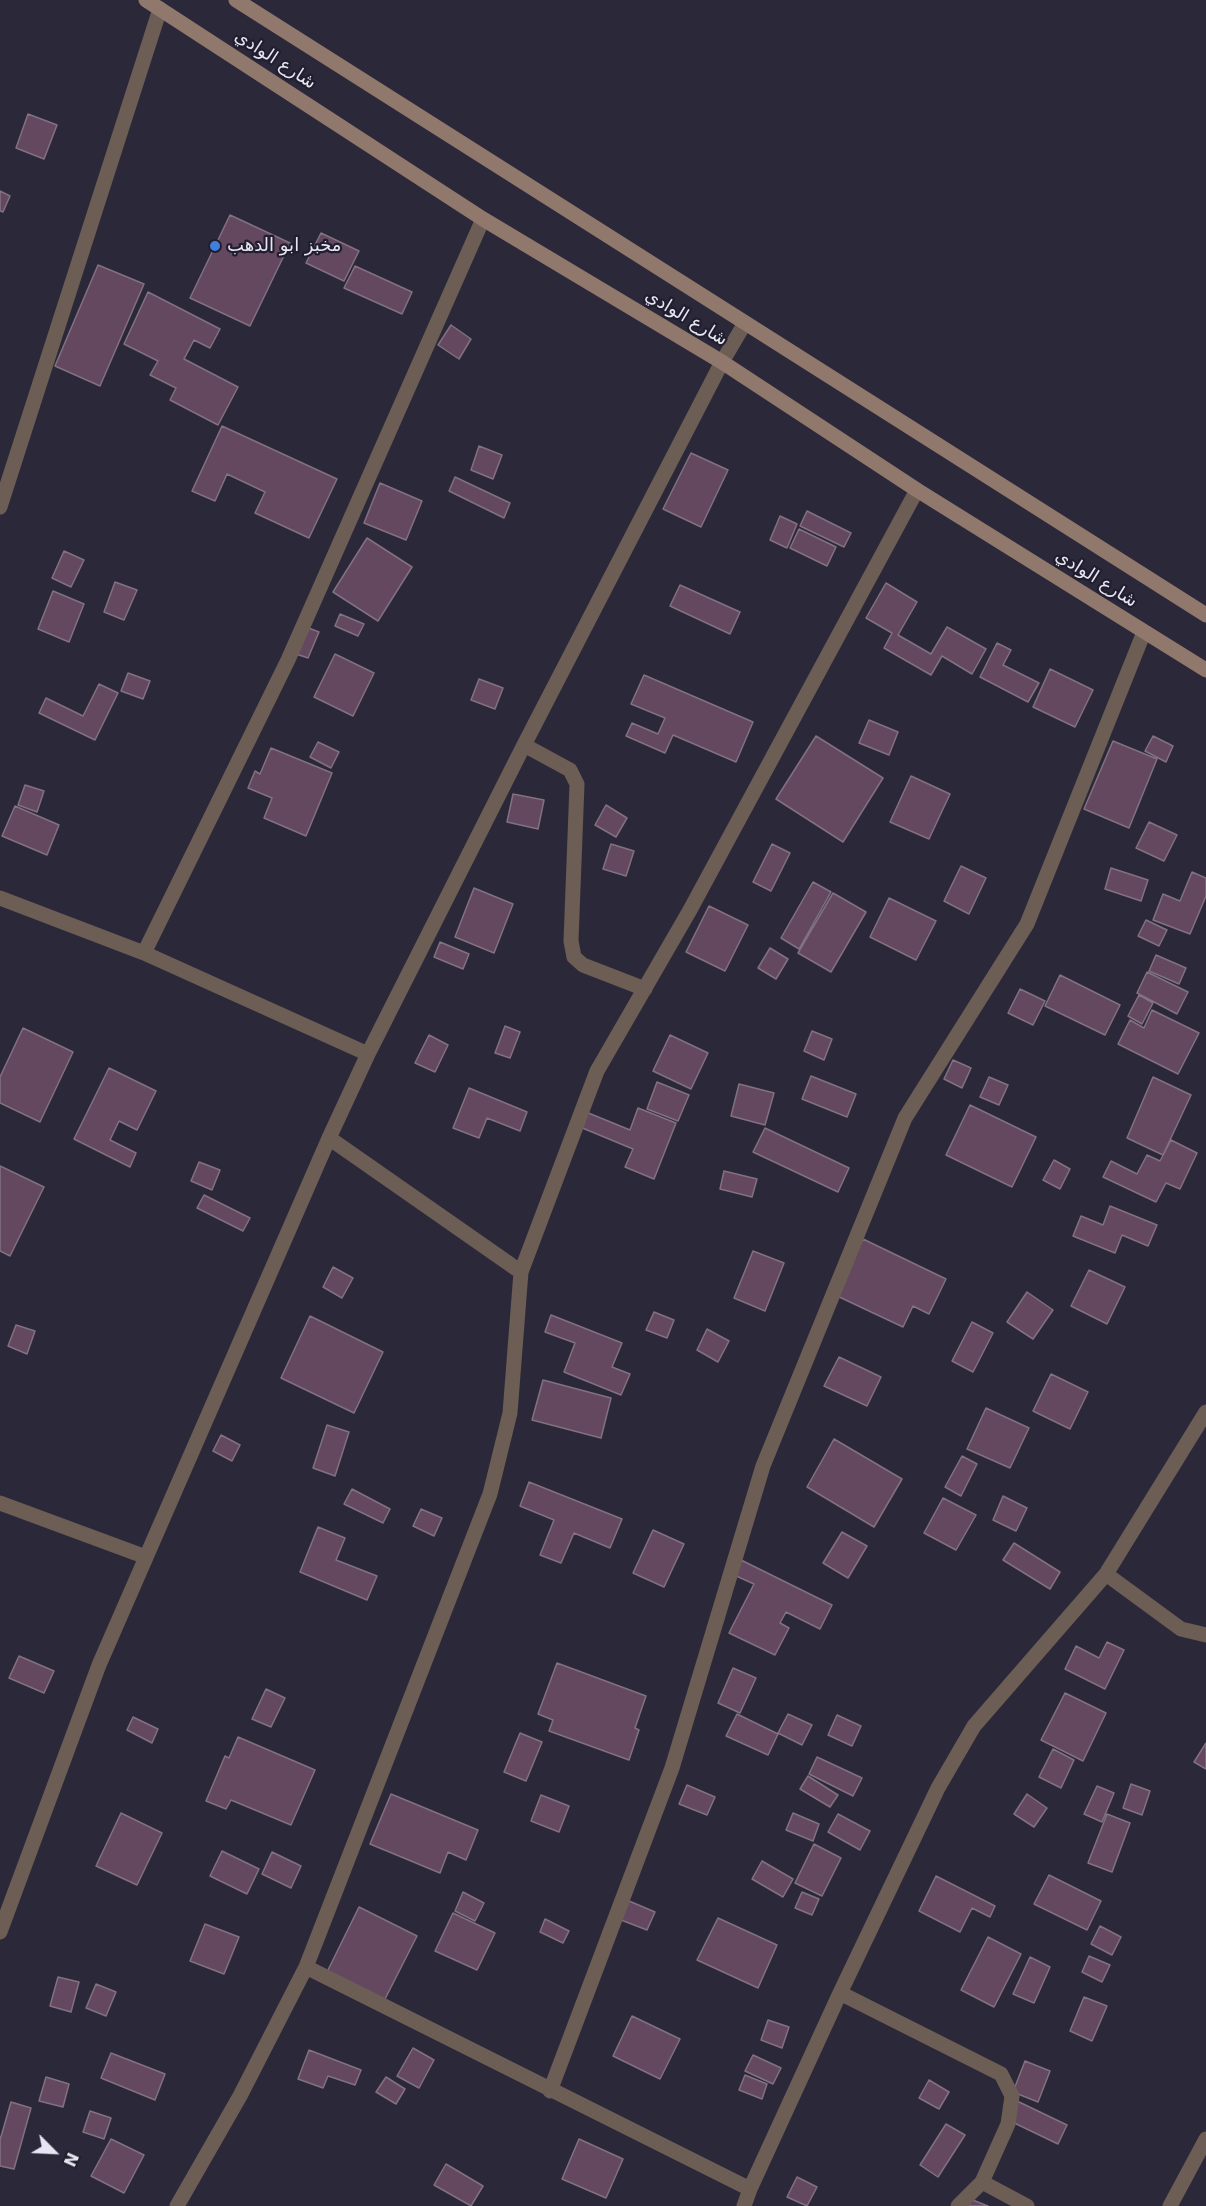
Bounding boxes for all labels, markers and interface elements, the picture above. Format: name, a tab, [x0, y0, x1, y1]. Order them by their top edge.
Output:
street label: شارع الوادي	[230, 26, 320, 94]
place label: مخبز ابو الدهب	[227, 235, 341, 257]
marker: مخبز ابو الدهب	[208, 239, 222, 253]
street label: شارع الوادي	[641, 285, 731, 351]
street label: شارع الوادي	[1051, 545, 1141, 613]
north arrow	[24, 2122, 84, 2182]
text: N	[60, 2150, 82, 2169]

